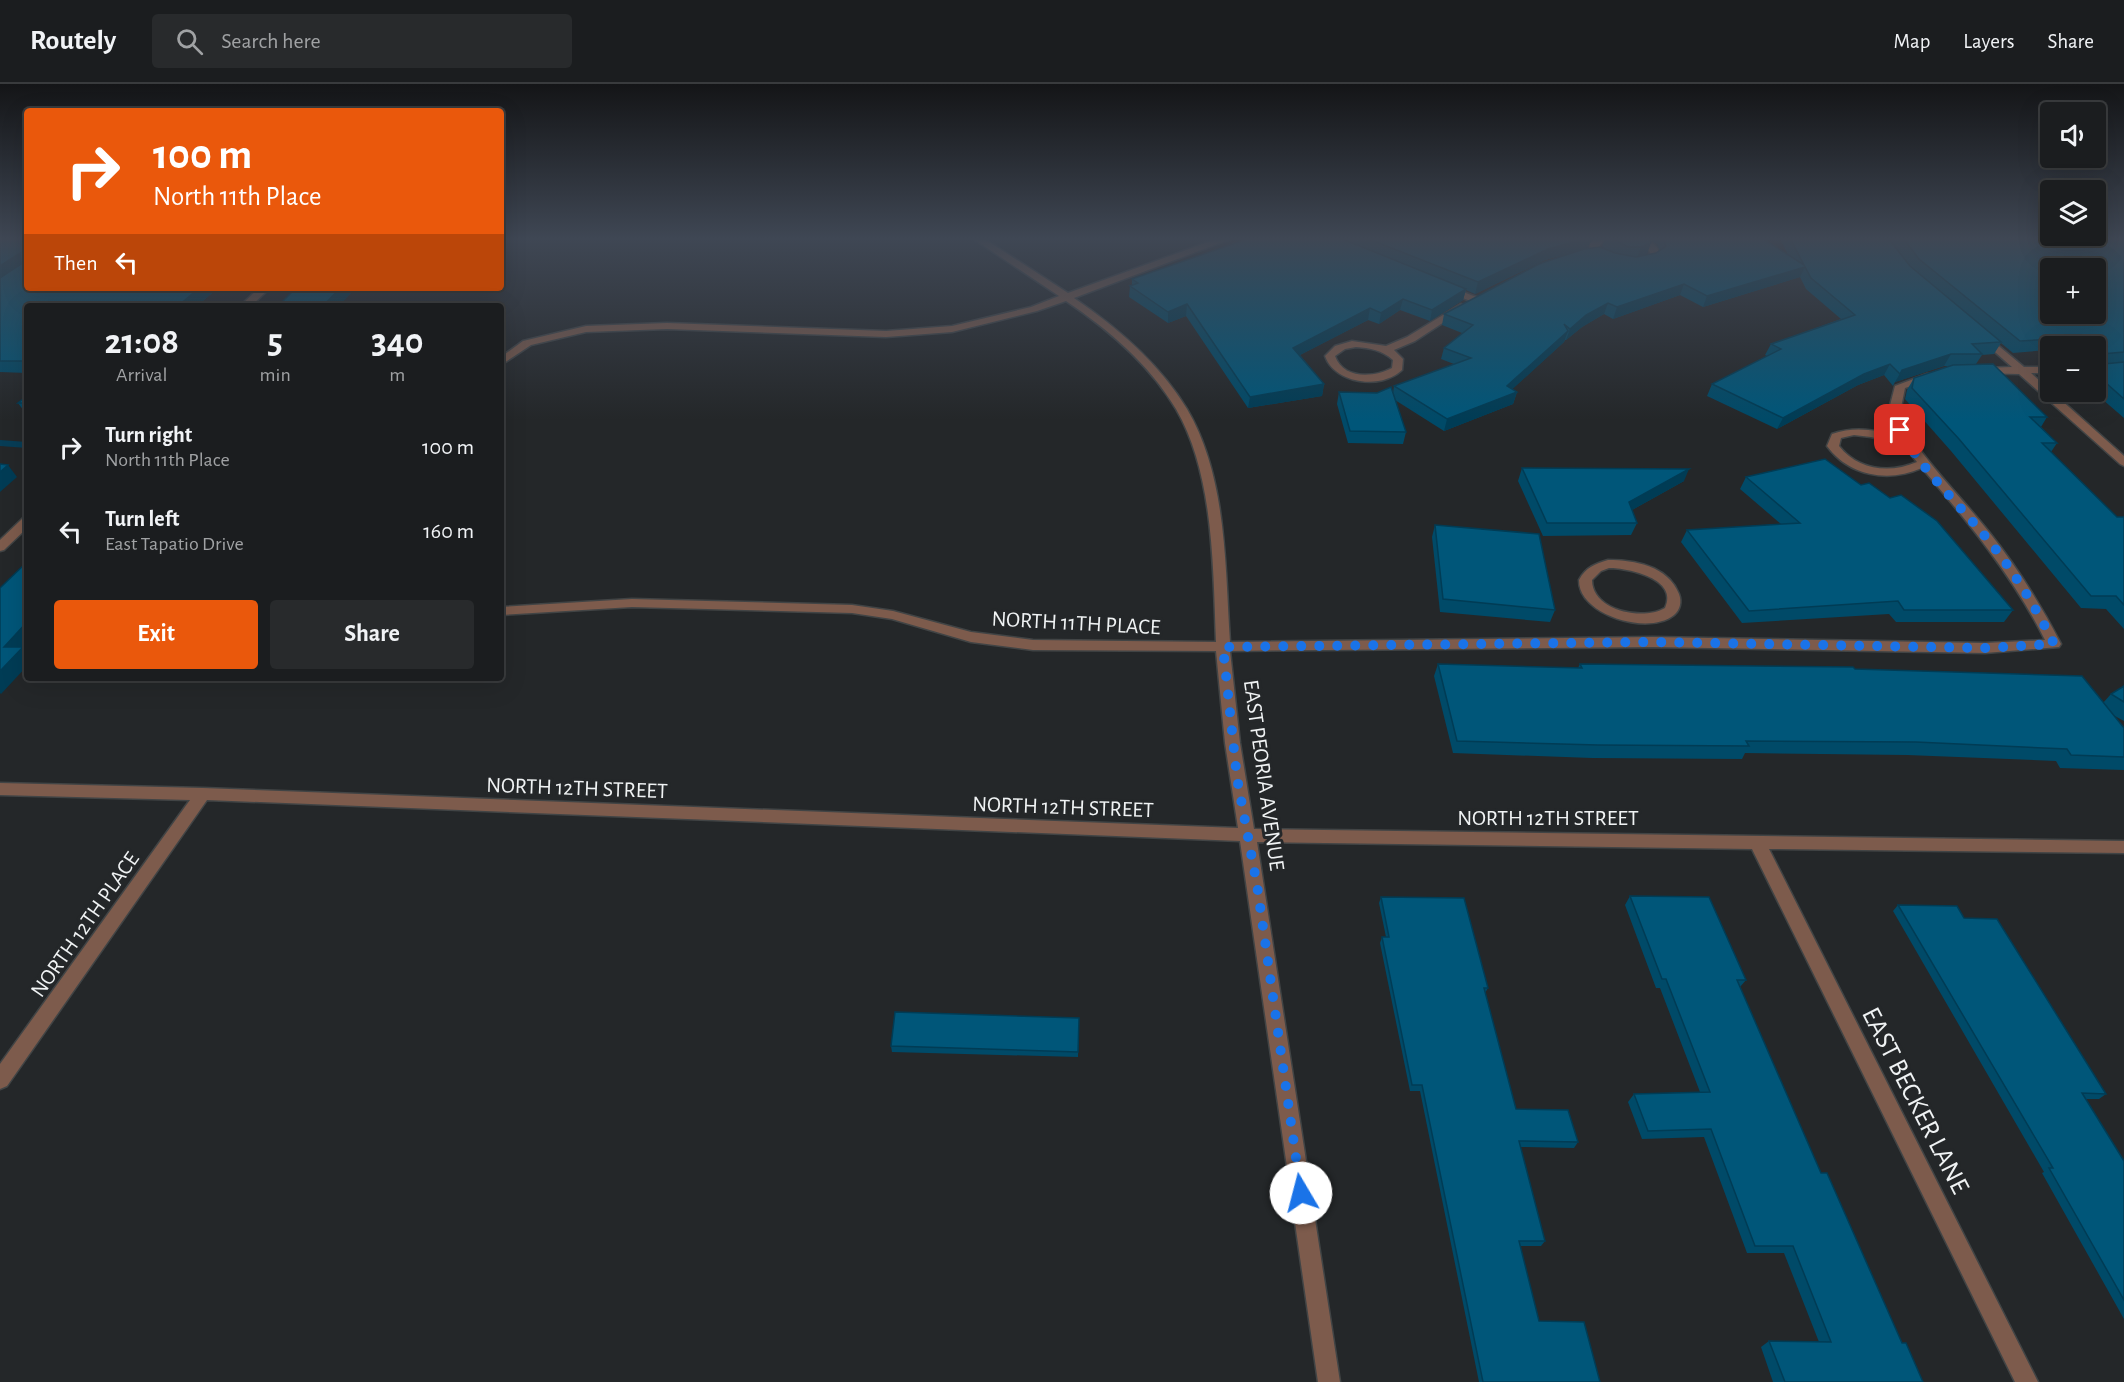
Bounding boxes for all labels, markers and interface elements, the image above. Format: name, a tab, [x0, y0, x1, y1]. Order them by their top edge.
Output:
search box	[152, 14, 572, 68]
icon: search	[173, 25, 206, 58]
text: Routely	[30, 27, 116, 55]
text: Search here	[221, 30, 321, 52]
text: Map	[1894, 31, 1930, 52]
text: Layers	[1963, 31, 2014, 52]
text: Share	[2047, 31, 2094, 52]
map controls	[2040, 102, 2106, 402]
button: sound	[2040, 102, 2106, 168]
icon: right	[54, 132, 132, 210]
text: 100 m	[153, 134, 252, 176]
button: layers	[2040, 180, 2106, 246]
text: North 11th Place	[153, 183, 321, 210]
icon: left	[110, 246, 143, 279]
text: Then	[54, 252, 98, 274]
button: +	[2040, 258, 2106, 324]
text: 21:08	[104, 324, 179, 360]
text: 5	[267, 324, 283, 360]
text: 340	[371, 324, 424, 360]
button: −	[2040, 336, 2106, 402]
text: Arrival	[116, 365, 167, 385]
text: min	[260, 365, 291, 385]
text: m	[389, 365, 405, 385]
pin	[1874, 404, 1925, 455]
icon: arrive	[1883, 413, 1916, 446]
text: Turn right	[105, 424, 192, 446]
icon: right	[54, 431, 87, 464]
text: 100 m	[422, 436, 474, 458]
text: North 11th Place	[105, 450, 230, 470]
text: Turn left	[105, 508, 179, 530]
icon: left	[54, 515, 87, 548]
text: 160 m	[423, 520, 474, 542]
text: East Tapatio Drive	[105, 534, 244, 554]
button: Exit	[54, 600, 258, 669]
button: Share	[270, 600, 474, 669]
street label: NORTH 11TH PLACE	[991, 608, 1161, 638]
street label: EAST PEORIA AVENUE	[1240, 678, 1288, 872]
street label: NORTH 12TH STREET	[486, 774, 668, 802]
street label: NORTH 12TH STREET	[972, 793, 1154, 821]
street label: NORTH 12TH STREET	[1457, 807, 1639, 829]
street label: NORTH 12TH PLACE	[27, 848, 143, 1001]
street label: EAST BECKER LANE	[1857, 1003, 1974, 1198]
position arrow	[1269, 1161, 1333, 1225]

